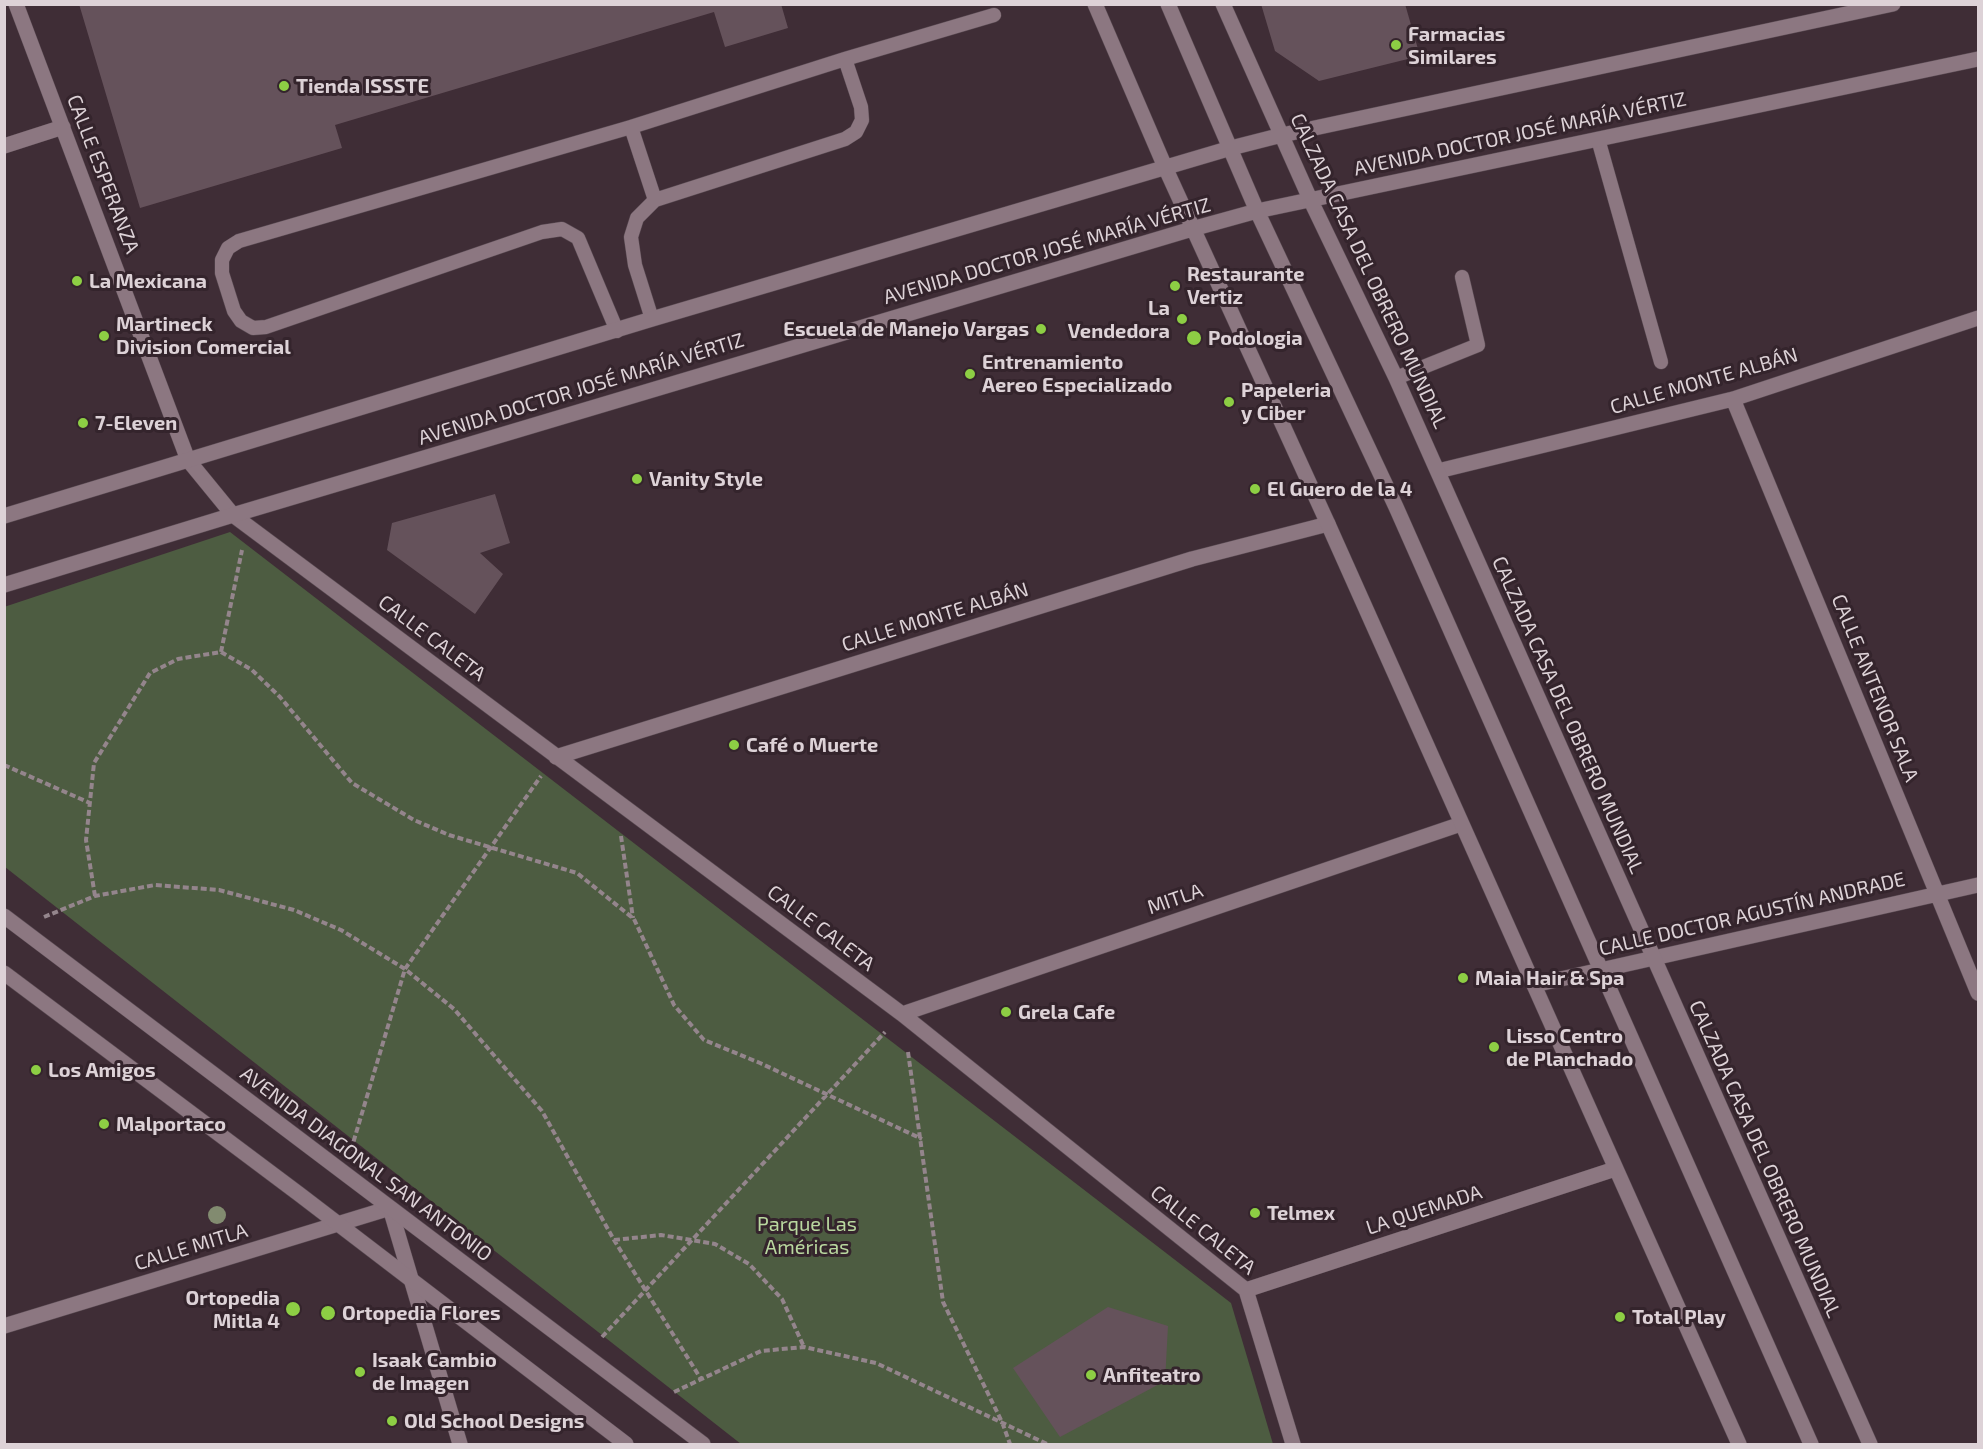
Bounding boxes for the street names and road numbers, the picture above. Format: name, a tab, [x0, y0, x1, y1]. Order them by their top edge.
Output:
street label: AVENIDA DOCTOR JOSÉ MARÍA VÉRTIZ	[1352, 87, 1688, 181]
street label: CALLE ESPERANZA	[62, 91, 144, 257]
street label: CALZADA CASA DEL OBRERO MUNDIAL	[1285, 110, 1453, 432]
street label: AVENIDA DOCTOR JOSÉ MARÍA VÉRTIZ	[881, 193, 1213, 309]
street label: AVENIDA DOCTOR JOSÉ MARÍA VÉRTIZ	[415, 328, 747, 450]
street label: CALLE MONTE ALBÁN	[1607, 343, 1801, 419]
street label: CALZADA CASA DEL OBRERO MUNDIAL	[1487, 553, 1649, 877]
street label: CALLE MONTE ALBÁN	[839, 577, 1031, 657]
street label: CALLE CALETA	[374, 590, 490, 686]
street label: CALLE ANTENOR SALA	[1826, 591, 1924, 785]
street label: CALLE DOCTOR AGUSTÍN ANDRADE	[1597, 867, 1907, 961]
street label: MITLA	[1144, 878, 1206, 920]
street label: CALLE CALETA	[763, 880, 879, 976]
street label: CALZADA CASA DEL OBRERO MUNDIAL	[1684, 997, 1846, 1321]
street label: AVENIDA DIAGONAL SAN ANTONIO	[235, 1061, 497, 1267]
street label: CALLE CALETA	[1146, 1180, 1260, 1280]
street label: LA QUEMADA	[1363, 1180, 1485, 1240]
street label: CALLE MITLA	[131, 1218, 251, 1276]

